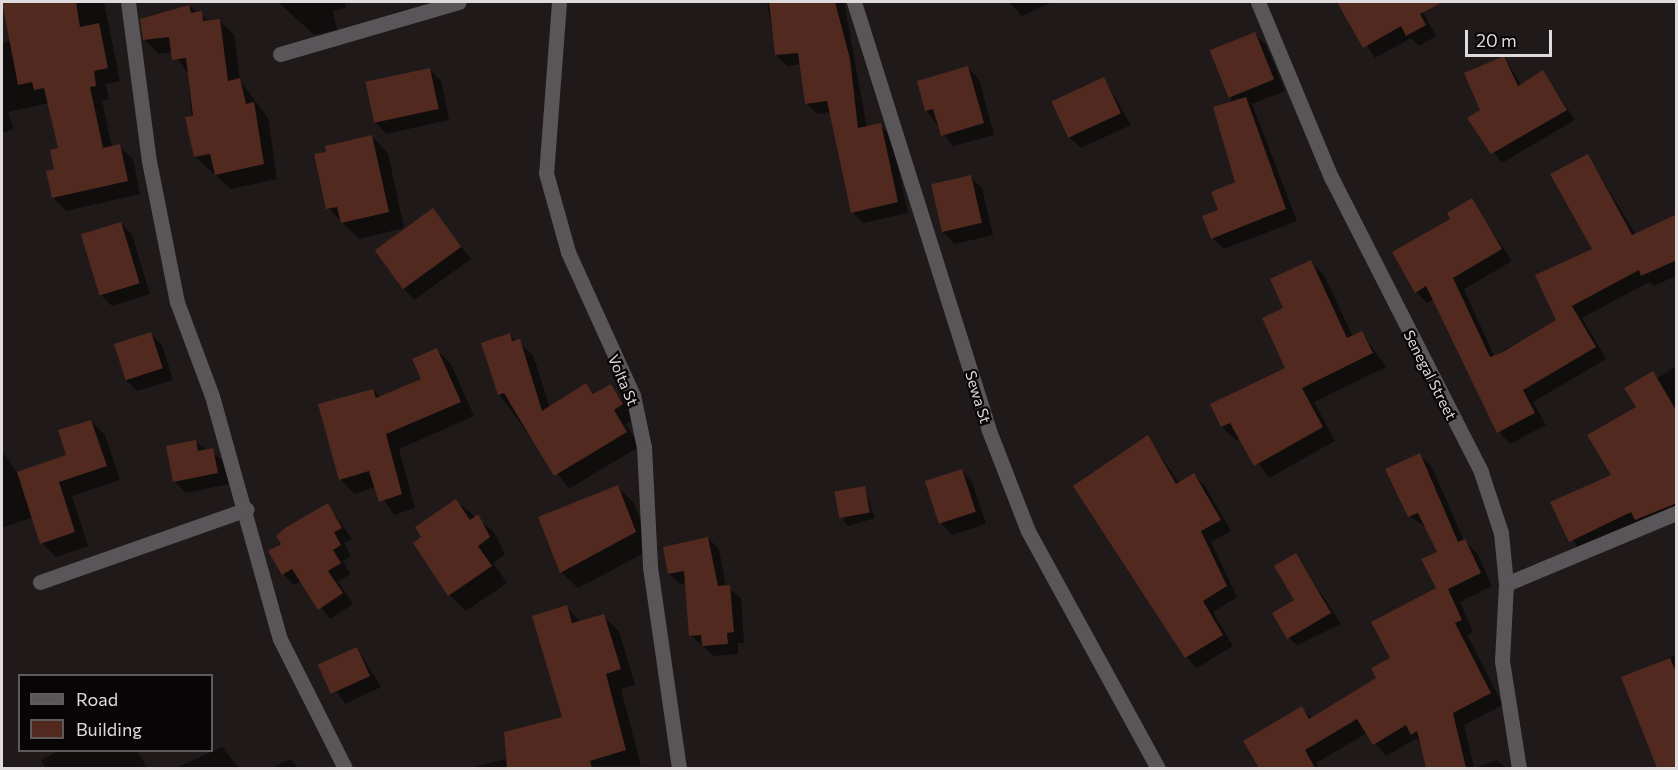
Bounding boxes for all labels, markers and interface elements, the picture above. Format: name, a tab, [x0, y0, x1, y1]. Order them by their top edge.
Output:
scale bar	[1468, 18, 1555, 56]
text: 20 m	[1476, 29, 1517, 51]
street label: Senegal Street	[1400, 327, 1460, 423]
street label: Volta St	[604, 352, 642, 408]
street label: Sewa St	[962, 369, 994, 425]
legend	[18, 674, 213, 752]
text: Road	[76, 688, 118, 710]
text: Building	[76, 718, 142, 740]

